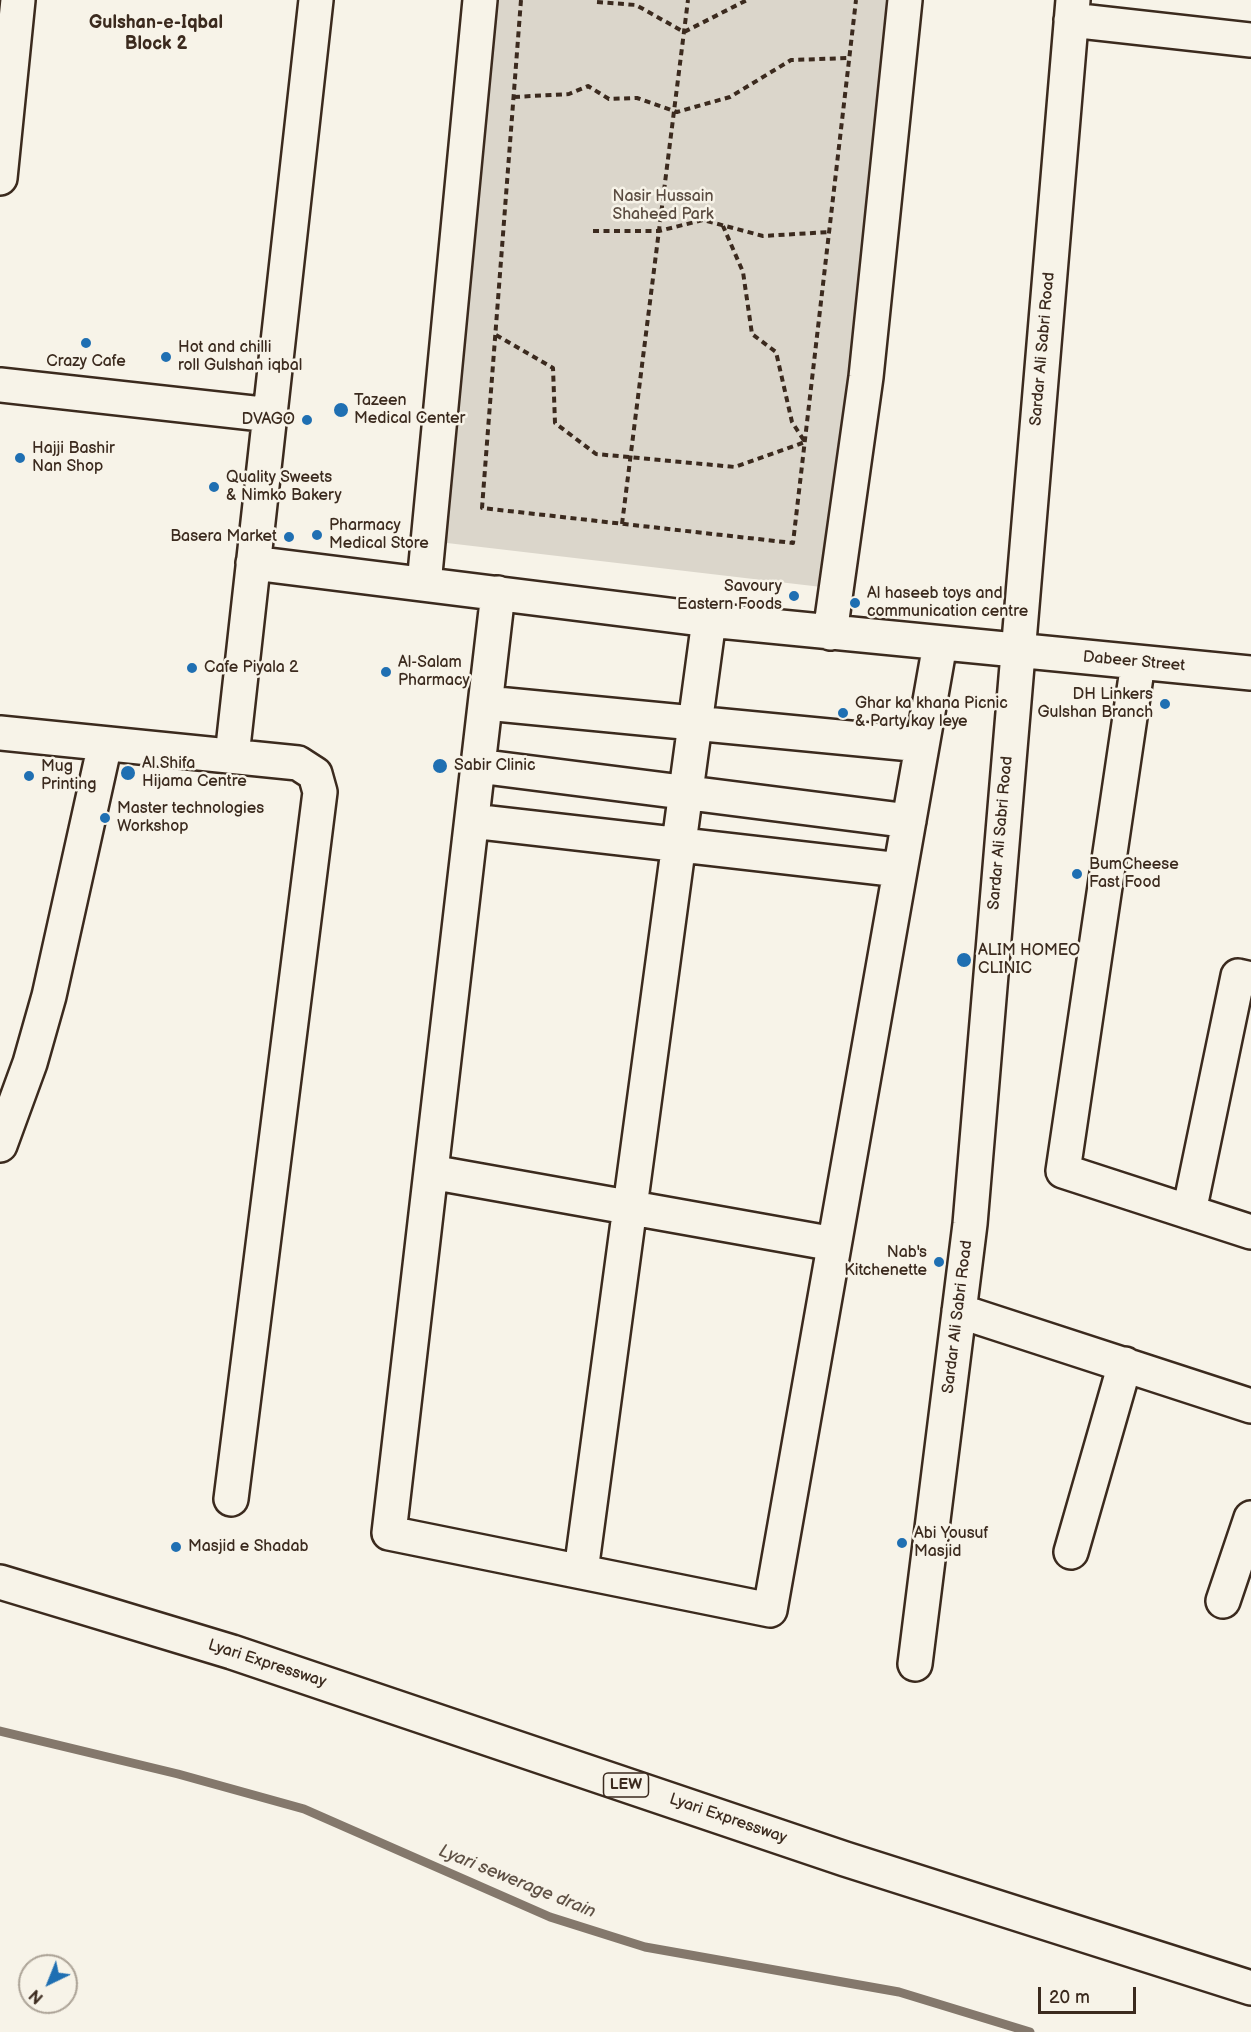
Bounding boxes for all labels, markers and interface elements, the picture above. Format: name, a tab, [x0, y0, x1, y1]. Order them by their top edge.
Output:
district label: Gulshan-e-Iqbal Block 2	[89, 12, 223, 54]
park label: Nasir Hussain Shaheed Park	[612, 187, 714, 225]
street label: Sardar Ali Sabri Road	[1027, 271, 1059, 427]
marker: Crazy Cafe	[79, 336, 93, 350]
place label: Hot and chilli roll Gulshan iqbal	[178, 338, 302, 376]
marker: Hot and chilli roll Gulshan iqbal	[159, 350, 173, 364]
place label: Crazy Cafe	[46, 352, 126, 372]
place label: Tazeen Medical Center	[354, 391, 465, 429]
marker: Tazeen Medical Center	[332, 401, 350, 419]
place label: DVAGO	[242, 410, 295, 430]
marker: DVAGO	[300, 413, 314, 427]
place label: Hajji Bashir Nan Shop	[32, 439, 115, 477]
marker: Hajji Bashir Nan Shop	[13, 451, 27, 465]
place label: Quality Sweets & Nimko Bakery	[226, 468, 342, 506]
marker: Quality Sweets & Nimko Bakery	[207, 480, 221, 494]
place label: Pharmacy Medical Store	[329, 516, 429, 554]
place label: Basera Market	[170, 527, 277, 547]
marker: Pharmacy Medical Store	[310, 528, 324, 542]
marker: Basera Market	[282, 530, 296, 544]
place label: Savoury Eastern Foods	[677, 577, 782, 615]
place label: Al haseeb toys and communication centre	[867, 584, 1028, 622]
marker: Savoury Eastern Foods	[787, 589, 801, 603]
marker: Al haseeb toys and communication centre	[848, 596, 862, 610]
street label: Dabeer Street	[1082, 648, 1186, 676]
place label: Al-Salam Pharmacy	[398, 653, 470, 691]
place label: Cafe Piyala 2	[204, 658, 299, 678]
marker: Cafe Piyala 2	[185, 661, 199, 675]
marker: Al-Salam Pharmacy	[379, 665, 393, 679]
place label: DH Linkers Gulshan Branch	[1037, 685, 1153, 723]
place label: Ghar ka khana Picnic & Party kay leye	[855, 694, 1008, 732]
marker: DH Linkers Gulshan Branch	[1158, 697, 1172, 711]
marker: Ghar ka khana Picnic & Party kay leye	[836, 706, 850, 720]
place label: Al Shifa Hijama Centre	[142, 754, 247, 792]
street label: Sardar Ali Sabri Road	[985, 755, 1017, 911]
place label: Sabir Clinic	[454, 756, 536, 776]
place label: Mug Printing	[41, 757, 97, 795]
marker: Sabir Clinic	[431, 757, 449, 775]
marker: Al Shifa Hijama Centre	[119, 764, 137, 782]
marker: Mug Printing	[22, 769, 36, 783]
place label: Master technologies Workshop	[117, 799, 264, 837]
marker: Master technologies Workshop	[98, 811, 112, 825]
place label: BumCheese Fast Food	[1089, 855, 1179, 893]
marker: BumCheese Fast Food	[1070, 867, 1084, 881]
place label: ALIM HOMEO CLINIC	[978, 941, 1080, 979]
marker: ALIM HOMEO CLINIC	[955, 951, 973, 969]
street label: Sardar Ali Sabri Road	[939, 1239, 977, 1395]
place label: Nab's Kitchenette	[844, 1243, 927, 1281]
marker: Nab's Kitchenette	[932, 1255, 946, 1269]
place label: Abi Yousuf Masjid	[914, 1524, 988, 1562]
marker: Abi Yousuf Masjid	[895, 1536, 909, 1550]
place label: Masjid e Shadab	[188, 1537, 308, 1557]
marker: Masjid e Shadab	[169, 1540, 183, 1554]
street label: Lyari Expressway	[205, 1636, 329, 1692]
road number: LEW	[604, 1773, 648, 1797]
street label: Lyari Expressway	[667, 1790, 789, 1848]
water label: Lyari sewerage drain	[435, 1841, 599, 1923]
north arrow	[18, 1954, 78, 2014]
scale bar	[1041, 1975, 1138, 2013]
text: N	[26, 1985, 48, 2007]
text: 20 m	[1049, 1987, 1090, 2008]

